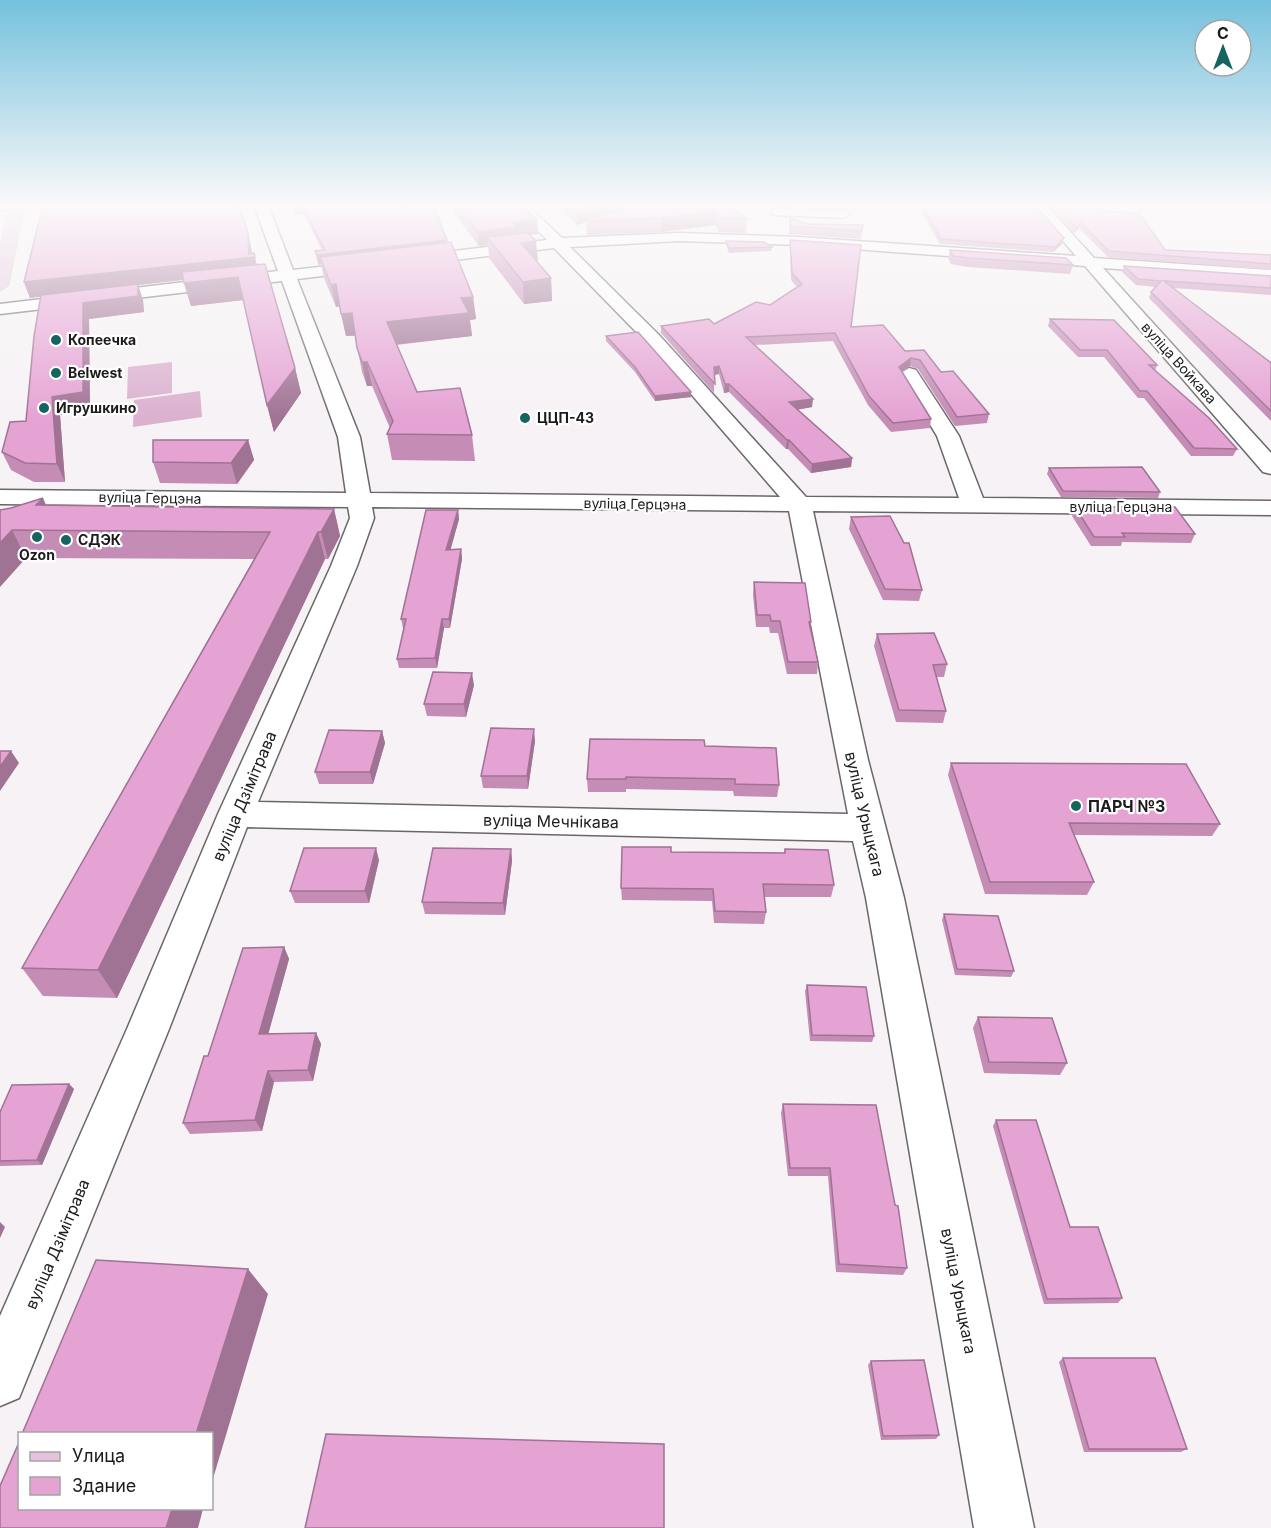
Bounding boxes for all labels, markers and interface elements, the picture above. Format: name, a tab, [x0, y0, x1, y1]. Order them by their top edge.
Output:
north arrow	[1193, 18, 1253, 78]
text: С	[1217, 23, 1229, 43]
street label: вуліца Войкава	[1138, 318, 1220, 407]
place label: Копеечка	[68, 331, 136, 348]
marker: Копеечка	[49, 333, 63, 347]
place label: Belwest	[68, 364, 122, 381]
marker: Belwest	[49, 366, 63, 380]
place label: Игрушкино	[56, 399, 137, 416]
marker: Игрушкино	[37, 401, 51, 415]
place label: ЦЦП-43	[537, 409, 594, 426]
marker: ЦЦП-43	[518, 411, 532, 425]
street label: вуліца Герцэна	[98, 488, 202, 507]
street label: вуліца Герцэна	[583, 494, 687, 513]
street label: вуліца Герцэна	[1070, 498, 1172, 515]
marker: Ozon	[30, 530, 44, 544]
place label: СДЭК	[78, 531, 121, 548]
marker: СДЭК	[59, 533, 73, 547]
place label: Ozon	[19, 546, 55, 563]
street label: вуліца Дзімітрава	[208, 728, 280, 864]
street label: вуліца Урыцкага	[841, 750, 889, 878]
place label: ПАРЧ №3	[1088, 796, 1165, 816]
marker: ПАРЧ №3	[1069, 799, 1083, 813]
street label: вуліца Мечнікава	[483, 810, 619, 832]
street label: вуліца Дзімітрава	[21, 1176, 93, 1312]
street label: вуліца Урыцкага	[937, 1226, 981, 1356]
legend	[18, 1432, 213, 1510]
text: Улица	[72, 1445, 125, 1466]
text: Здание	[72, 1475, 136, 1496]

